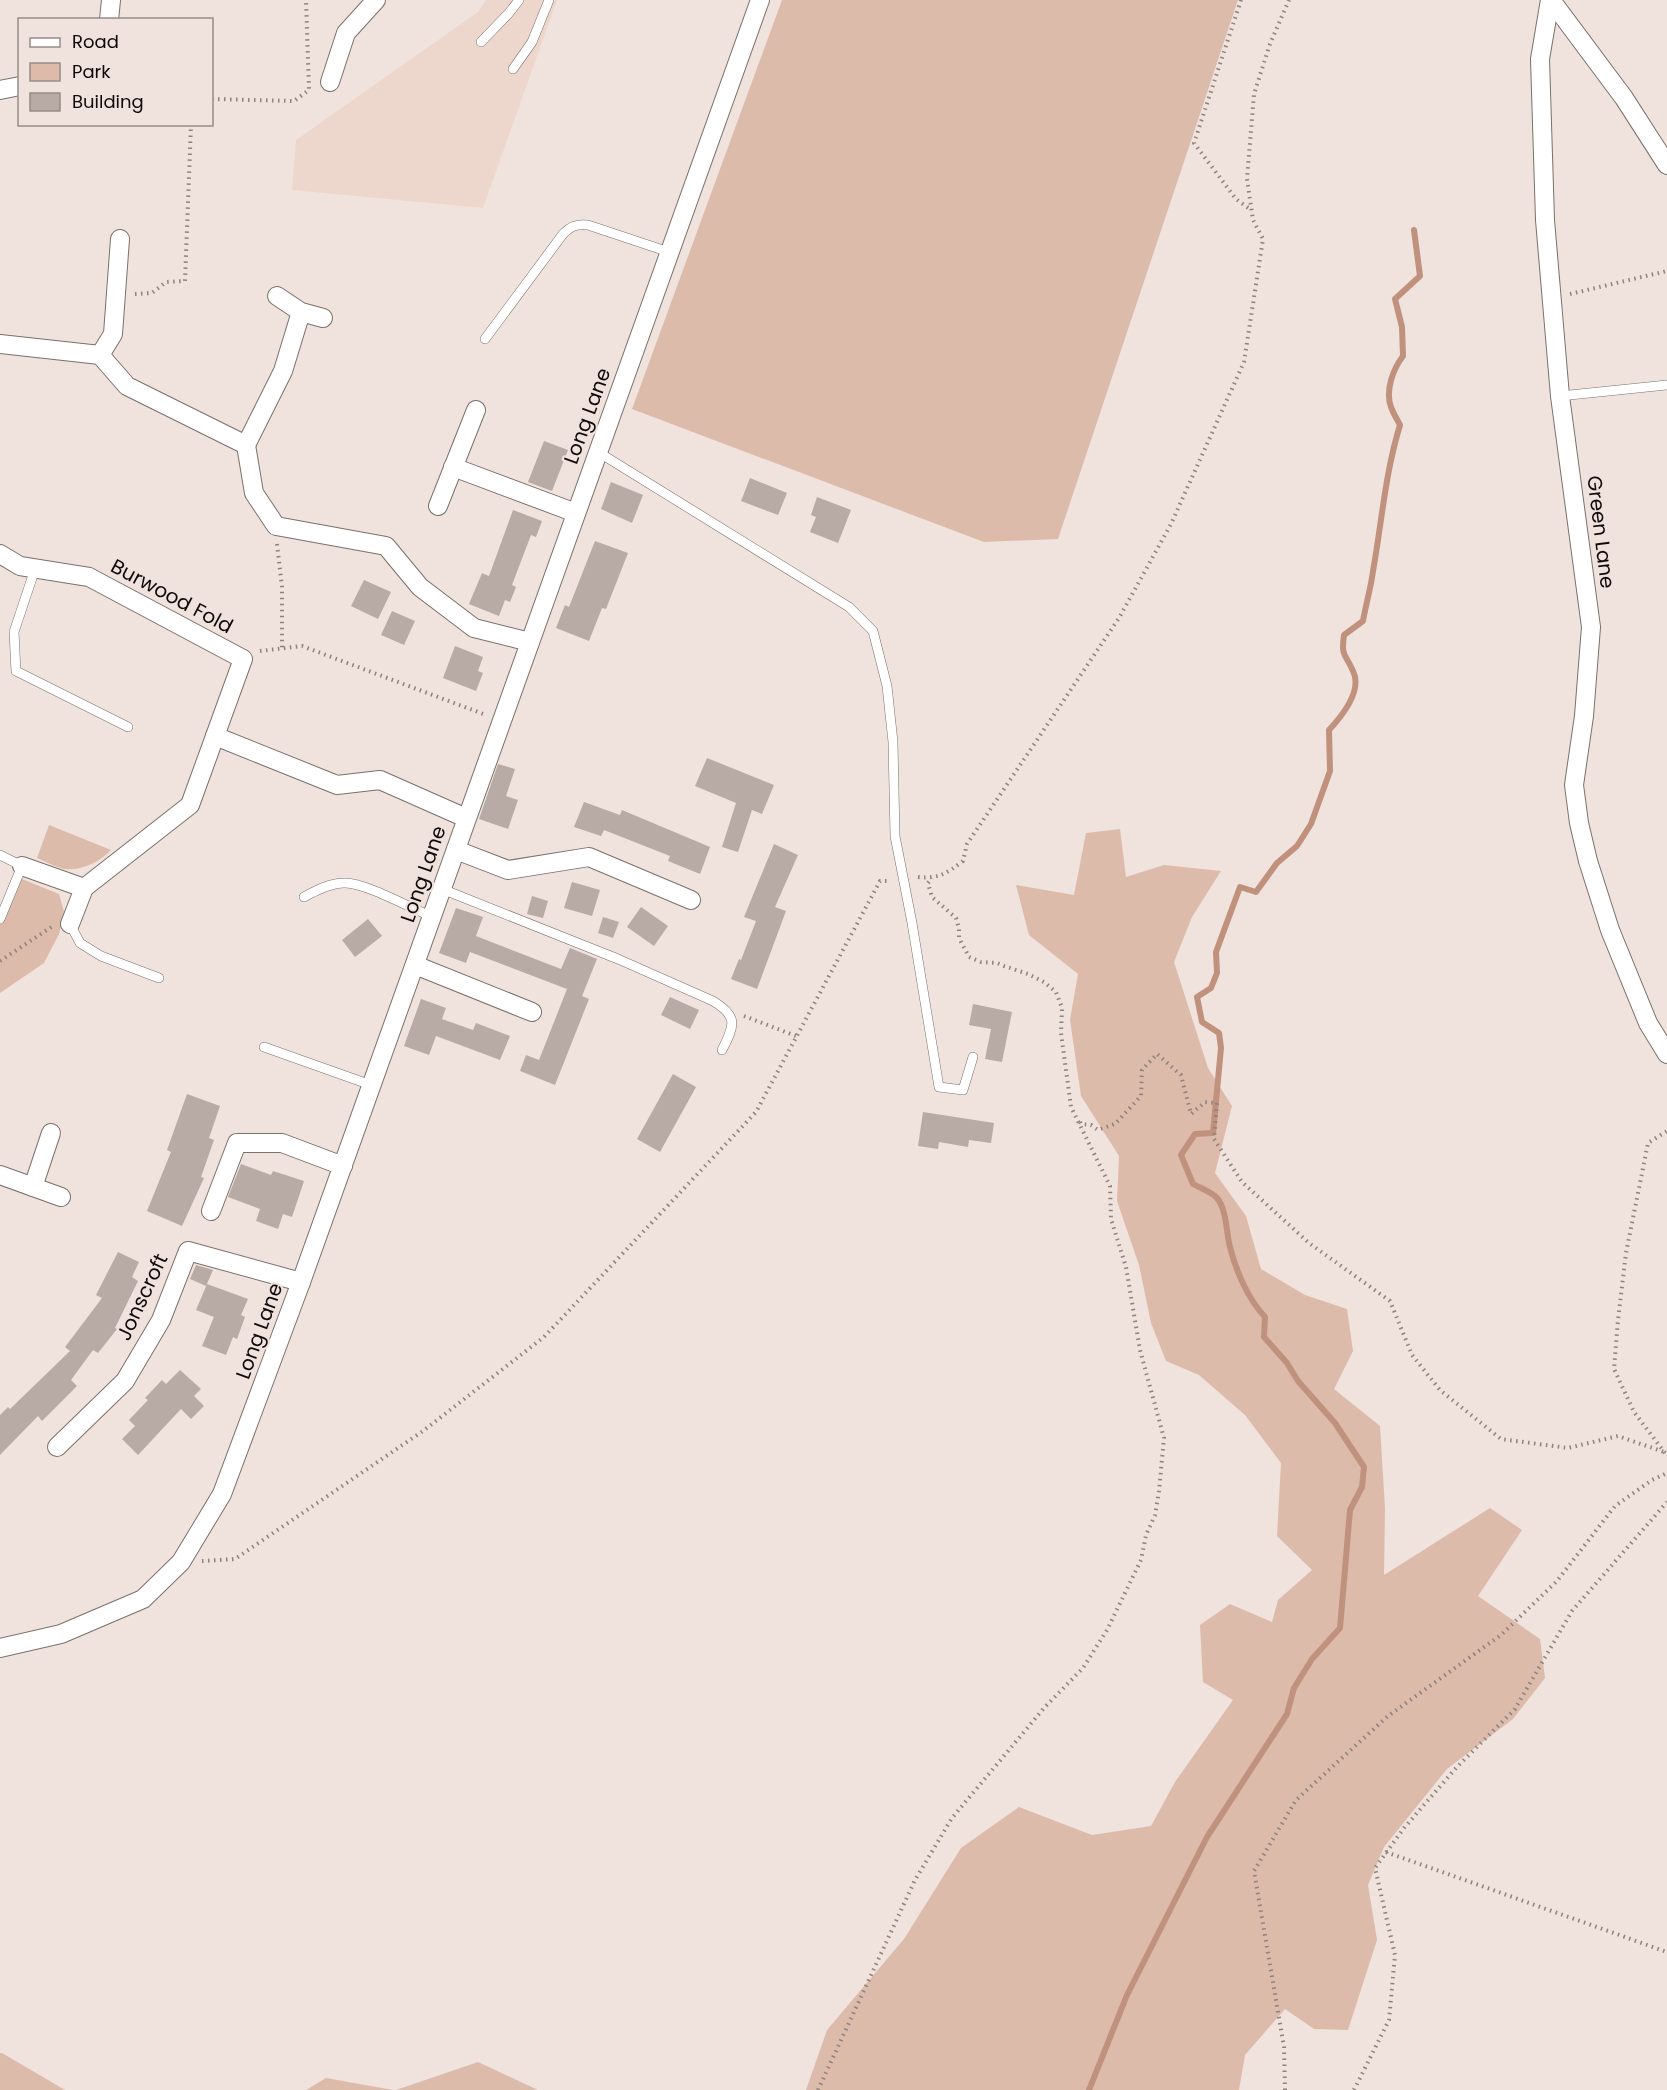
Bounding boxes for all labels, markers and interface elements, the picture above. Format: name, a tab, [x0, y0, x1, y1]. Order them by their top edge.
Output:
legend	[18, 18, 213, 126]
text: Road	[72, 29, 119, 54]
text: Park	[72, 59, 111, 84]
text: Building	[72, 89, 144, 114]
street label: Long Lane	[557, 364, 617, 468]
street label: Green Lane	[1580, 474, 1622, 590]
street label: Burwood Fold	[106, 552, 238, 640]
street label: Long Lane	[393, 822, 453, 926]
street label: Jonscroft	[110, 1249, 174, 1345]
street label: Long Lane	[229, 1279, 289, 1383]

